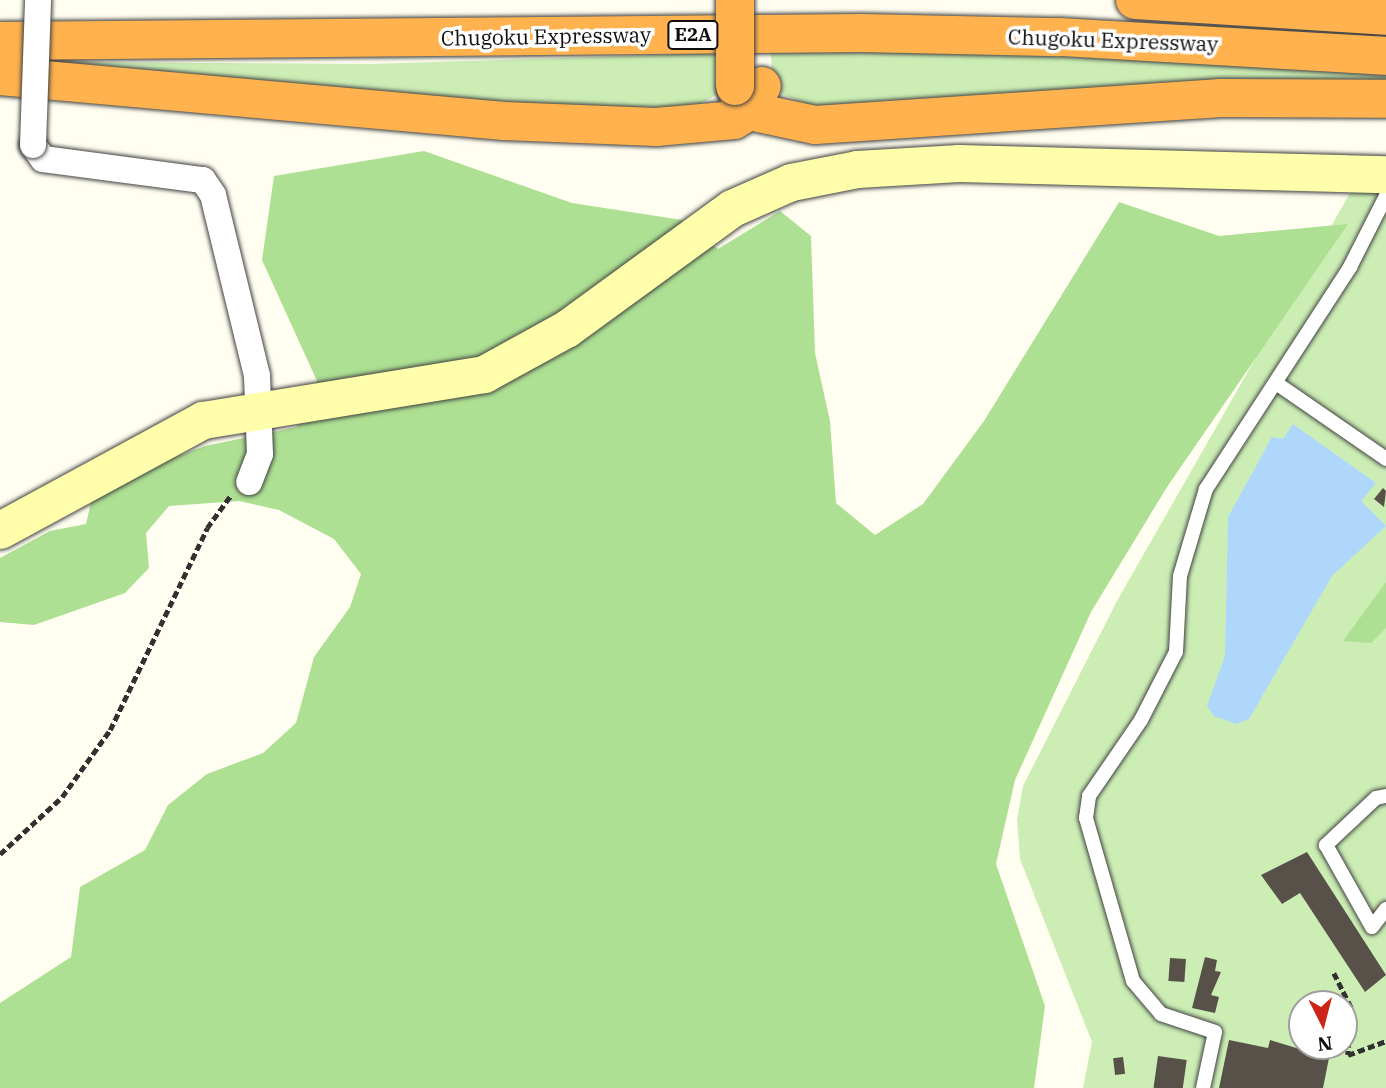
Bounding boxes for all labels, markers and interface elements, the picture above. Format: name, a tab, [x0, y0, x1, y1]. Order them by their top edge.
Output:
road number: E2A	[667, 20, 719, 50]
street label: Chugoku Expressway	[441, 22, 651, 50]
street label: Chugoku Expressway	[1007, 24, 1219, 56]
north arrow	[1288, 990, 1358, 1060]
text: N	[1316, 1031, 1334, 1057]

